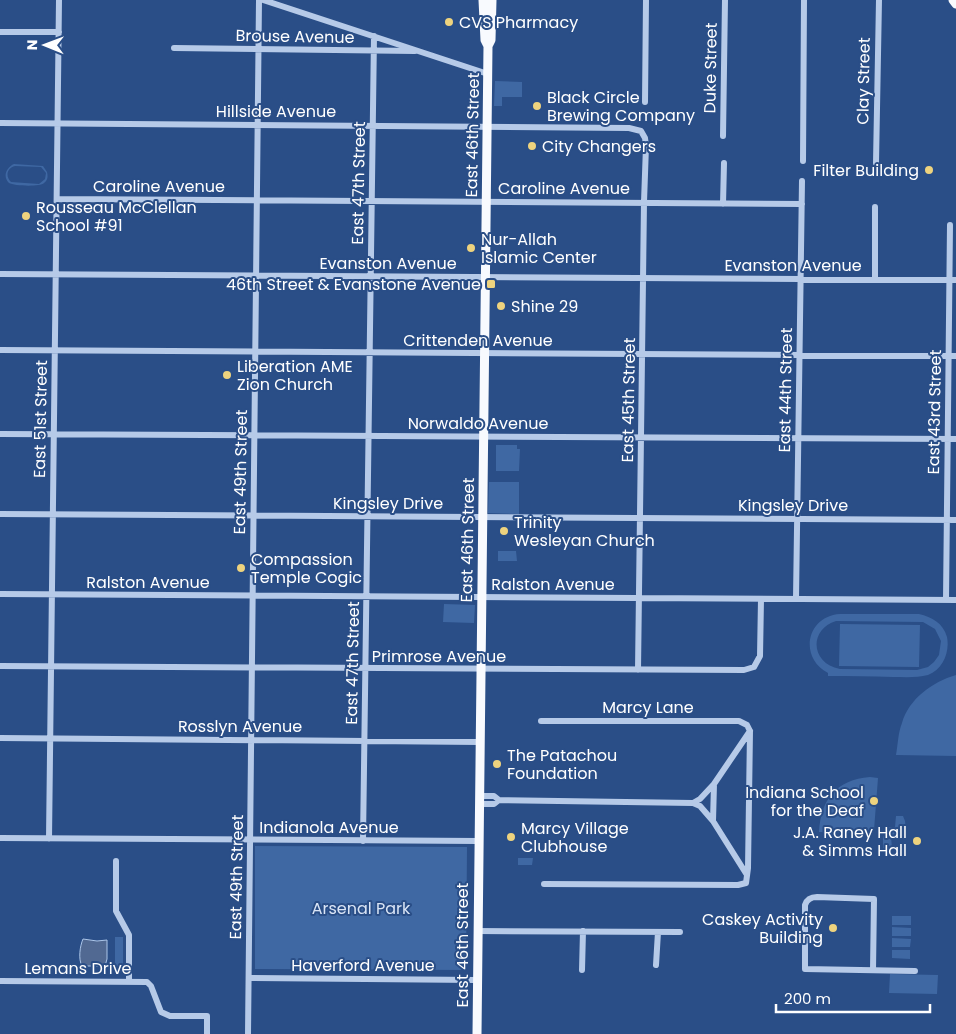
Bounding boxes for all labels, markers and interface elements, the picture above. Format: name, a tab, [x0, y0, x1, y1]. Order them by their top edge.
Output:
place label: CVS Pharmacy	[459, 11, 578, 34]
marker: CVS Pharmacy	[443, 16, 455, 28]
north arrow	[20, 20, 70, 70]
street label: Duke Street	[698, 22, 723, 114]
street label: Brouse Avenue	[235, 24, 355, 49]
street label: Clay Street	[851, 37, 876, 125]
text: N	[22, 39, 42, 50]
street label: East 46th Street	[460, 72, 485, 198]
place label: Black Circle Brewing Company	[547, 86, 695, 127]
street label: Hillside Avenue	[216, 100, 336, 123]
marker: Black Circle Brewing Company	[531, 100, 543, 112]
street label: East 47th Street	[346, 121, 371, 245]
place label: City Changers	[542, 135, 656, 158]
marker: City Changers	[526, 140, 538, 152]
place label: Filter Building	[813, 159, 919, 182]
marker: Filter Building	[923, 164, 935, 176]
street label: Caroline Avenue	[93, 175, 225, 198]
street label: Caroline Avenue	[498, 177, 630, 200]
place label: Rousseau McClellan School #91	[36, 196, 197, 237]
marker: Rousseau McClellan School #91	[20, 210, 32, 222]
place label: Nur-Allah Islamic Center	[481, 228, 597, 269]
marker: Nur-Allah Islamic Center	[465, 242, 477, 254]
street label: Evanston Avenue	[319, 252, 457, 275]
street label: Evanston Avenue	[724, 254, 862, 277]
place label: 46th Street & Evanstone Avenue	[226, 273, 481, 296]
marker: 46th Street & Evanstone Avenue	[485, 278, 497, 290]
place label: Shine 29	[511, 295, 578, 318]
marker: Shine 29	[495, 300, 507, 312]
street label: East 44th Street	[773, 327, 798, 453]
street label: Crittenden Avenue	[403, 329, 553, 352]
street label: East 45th Street	[616, 337, 641, 463]
street label: East 43rd Street	[922, 349, 947, 475]
place label: Liberation AME Zion Church	[237, 355, 353, 396]
street label: East 51st Street	[28, 360, 53, 478]
marker: Liberation AME Zion Church	[221, 369, 233, 381]
street label: East 49th Street	[228, 409, 253, 535]
street label: Norwaldo Avenue	[408, 412, 548, 435]
street label: East 46th Street	[455, 477, 480, 603]
street label: Kingsley Drive	[333, 492, 443, 515]
street label: Kingsley Drive	[738, 494, 848, 517]
place label: Trinity Wesleyan Church	[514, 511, 655, 552]
marker: Trinity Wesleyan Church	[498, 525, 510, 537]
place label: Compassion Temple Cogic	[251, 548, 362, 589]
marker: Compassion Temple Cogic	[235, 562, 247, 574]
street label: Ralston Avenue	[86, 571, 210, 594]
street label: Ralston Avenue	[491, 573, 615, 596]
street label: East 47th Street	[340, 601, 365, 725]
street label: Primrose Avenue	[372, 645, 506, 668]
street label: Marcy Lane	[602, 696, 694, 719]
street label: Rosslyn Avenue	[178, 715, 302, 738]
place label: The Patachou Foundation	[507, 744, 617, 785]
marker: The Patachou Foundation	[491, 758, 503, 770]
place label: Indiana School for the Deaf	[745, 781, 864, 822]
marker: Indiana School for the Deaf	[868, 795, 880, 807]
street label: East 49th Street	[224, 814, 249, 940]
street label: Indianola Avenue	[259, 816, 399, 839]
place label: Marcy Village Clubhouse	[521, 817, 629, 858]
place label: J.A. Raney Hall & Simms Hall	[793, 821, 907, 862]
marker: Marcy Village Clubhouse	[505, 831, 517, 843]
marker: J.A. Raney Hall & Simms Hall	[911, 835, 923, 847]
street label: East 46th Street	[451, 882, 474, 1007]
park label: Arsenal Park	[312, 897, 411, 920]
place label: Caskey Activity Building	[702, 908, 823, 949]
marker: Caskey Activity Building	[827, 922, 839, 934]
street label: Haverford Avenue	[291, 954, 435, 977]
street label: Lemans Drive	[24, 957, 132, 980]
scale bar	[776, 982, 930, 1014]
text: 200 m	[784, 988, 831, 1009]

